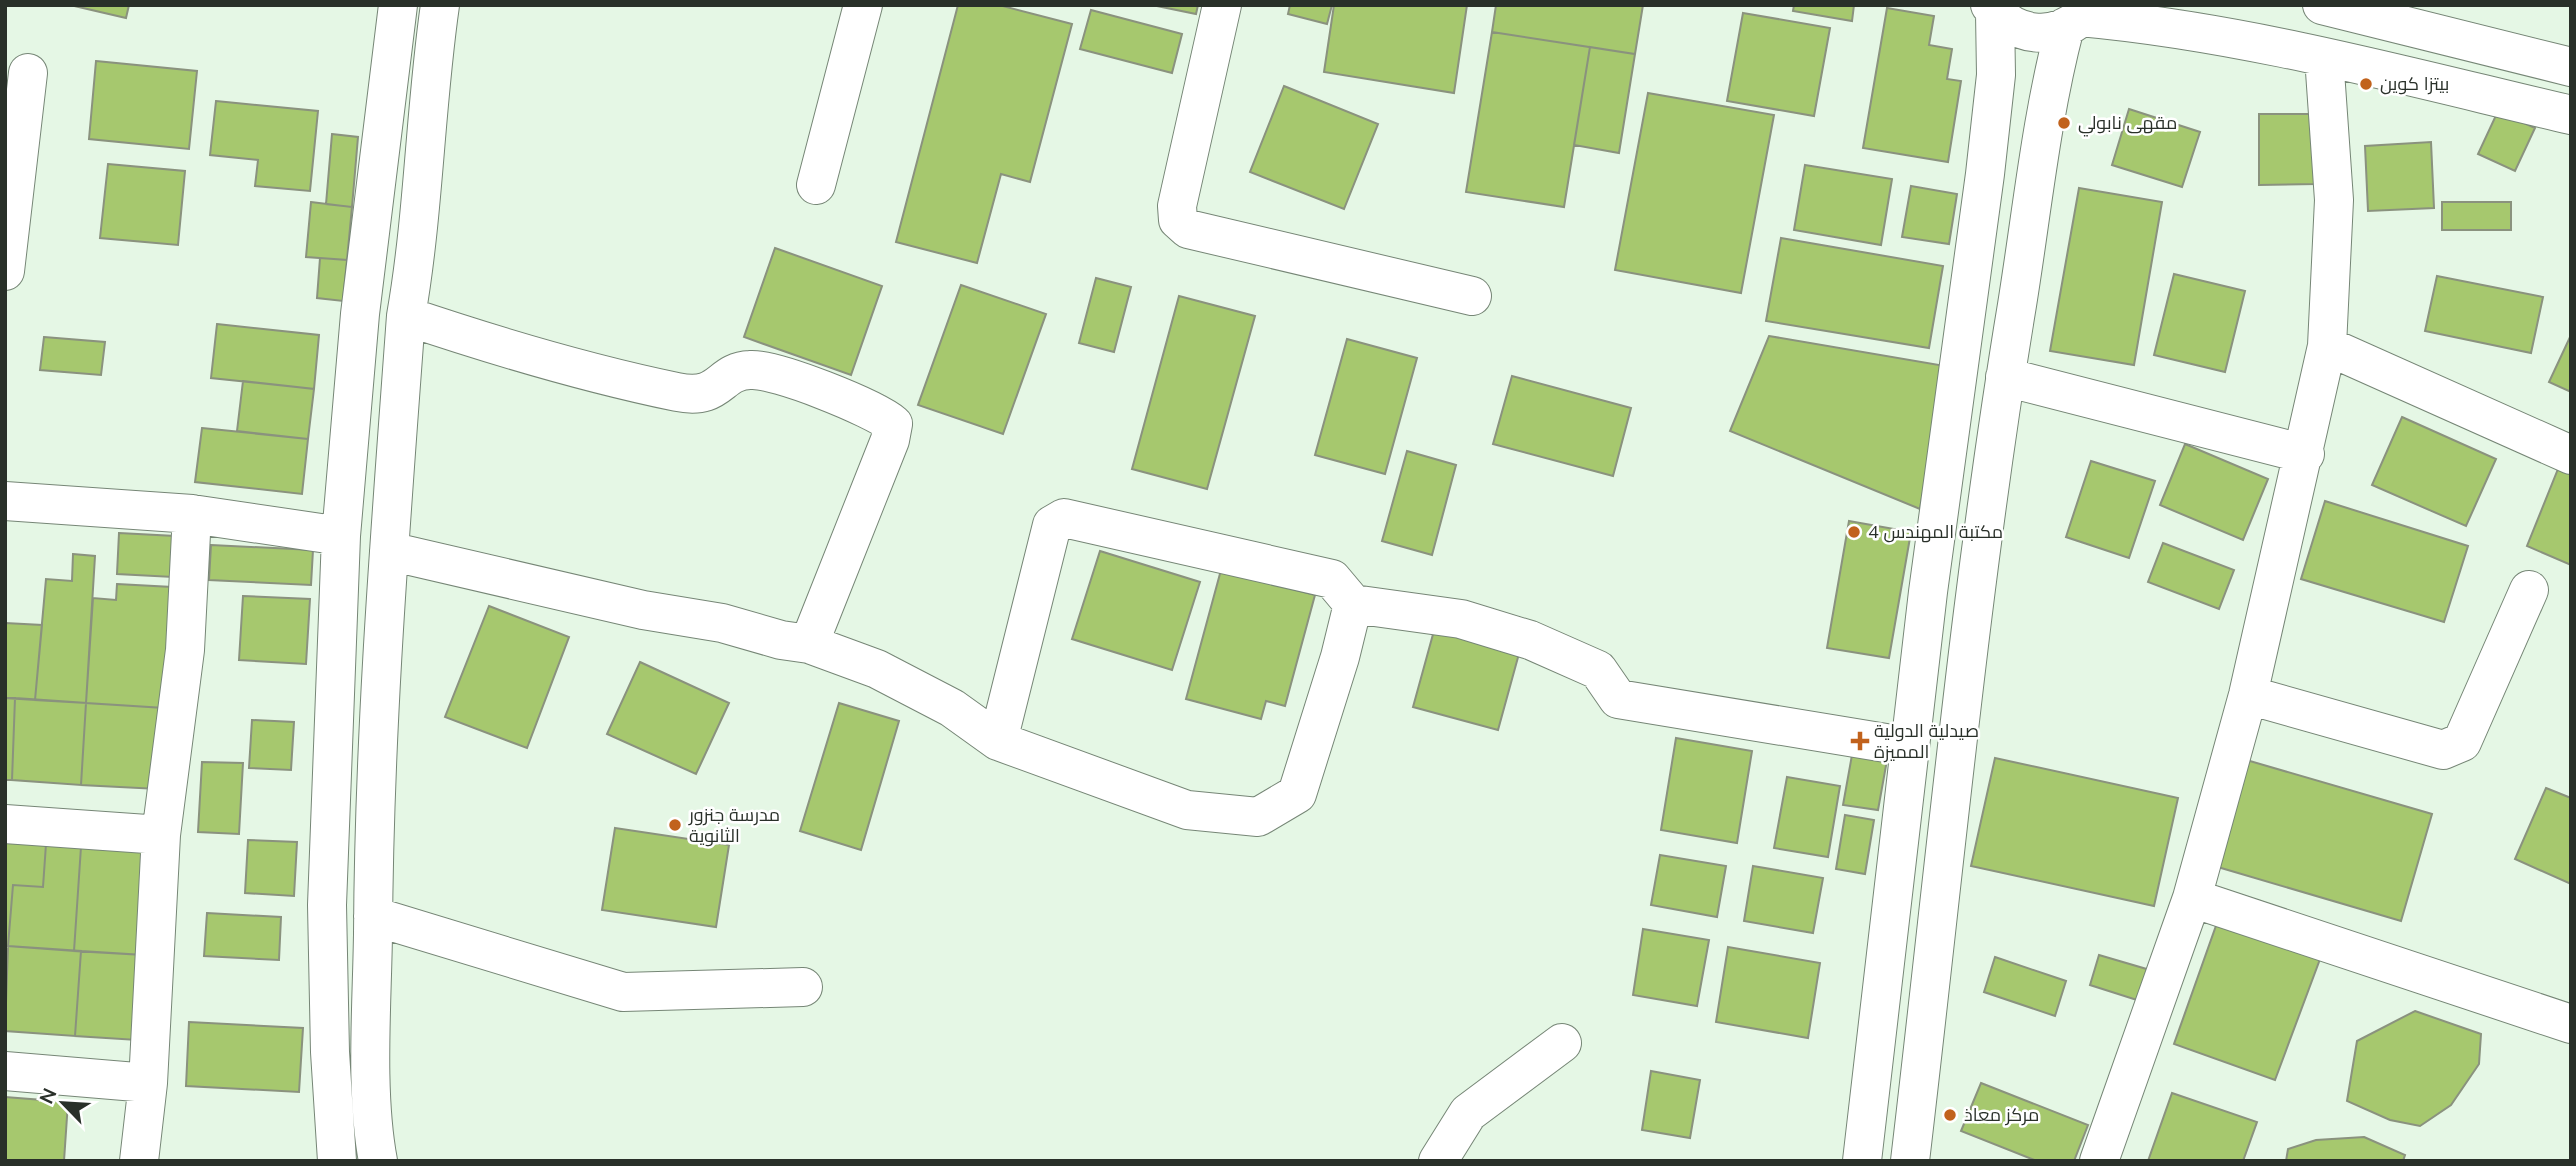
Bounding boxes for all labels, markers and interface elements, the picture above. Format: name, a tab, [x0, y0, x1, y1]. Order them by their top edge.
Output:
place label: بيتزا كوين	[2380, 72, 2449, 95]
marker: بيتزا كوين	[2358, 76, 2374, 92]
place label: مقهى نابولي	[2078, 111, 2177, 137]
marker: مقهى نابولي	[2056, 115, 2072, 131]
place label: مكتبة المهندس 4	[1868, 520, 2003, 543]
marker: مكتبة المهندس 4	[1846, 524, 1862, 540]
place label: صيدلية الدولية المميزة	[1874, 719, 1979, 763]
marker: صيدلية الدولية المميزة	[1852, 733, 1868, 749]
place label: مدرسة جنزور الثانوية	[688, 803, 780, 847]
marker: مدرسة جنزور الثانوية	[667, 817, 683, 833]
north arrow	[28, 1068, 98, 1138]
text: N	[34, 1084, 62, 1107]
place label: مركز معاذ	[1964, 1103, 2039, 1126]
marker: مركز معاذ	[1942, 1107, 1958, 1123]

